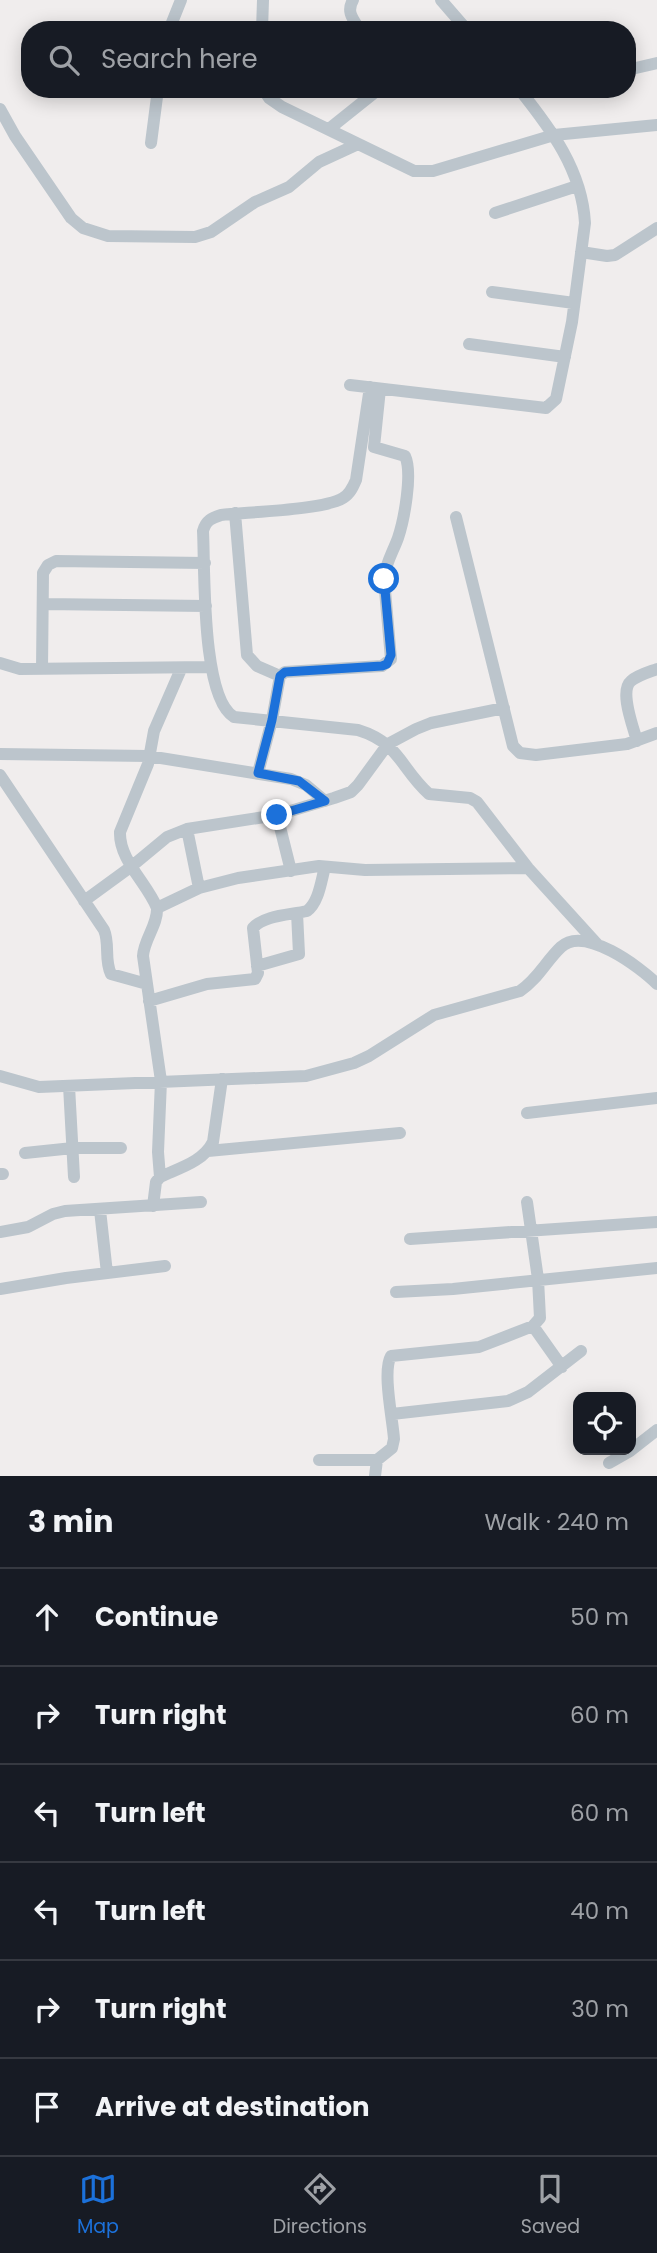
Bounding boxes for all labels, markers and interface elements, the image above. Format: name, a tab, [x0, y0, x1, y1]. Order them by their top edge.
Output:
search box	[21, 21, 636, 98]
icon: search	[45, 41, 83, 79]
text: Search here	[101, 41, 258, 77]
route start	[368, 563, 399, 594]
route end	[261, 799, 292, 830]
map controls	[573, 1392, 636, 1455]
button: locate	[573, 1392, 636, 1455]
text: 3 min	[28, 1500, 113, 1543]
text: Walk · 240 m	[484, 1506, 629, 1538]
icon: ahead	[28, 1598, 66, 1636]
text: Continue	[95, 1599, 218, 1635]
text: 50 m	[570, 1601, 629, 1633]
icon: right	[28, 1696, 66, 1734]
text: Turn right	[95, 1697, 227, 1733]
text: 60 m	[570, 1699, 629, 1731]
icon: left	[28, 1794, 66, 1832]
text: Turn left	[95, 1795, 206, 1831]
text: 60 m	[570, 1797, 629, 1829]
icon: left	[28, 1892, 66, 1930]
text: Turn left	[95, 1893, 206, 1929]
text: 40 m	[570, 1895, 629, 1927]
icon: right	[28, 1990, 66, 2028]
text: Turn right	[95, 1991, 227, 2027]
text: 30 m	[571, 1993, 629, 2025]
icon: arrive	[28, 2088, 66, 2126]
text: Arrive at destination	[95, 2089, 370, 2125]
tab: Map	[77, 2170, 119, 2241]
tab: Directions	[273, 2170, 367, 2241]
tab: Saved	[521, 2170, 580, 2241]

